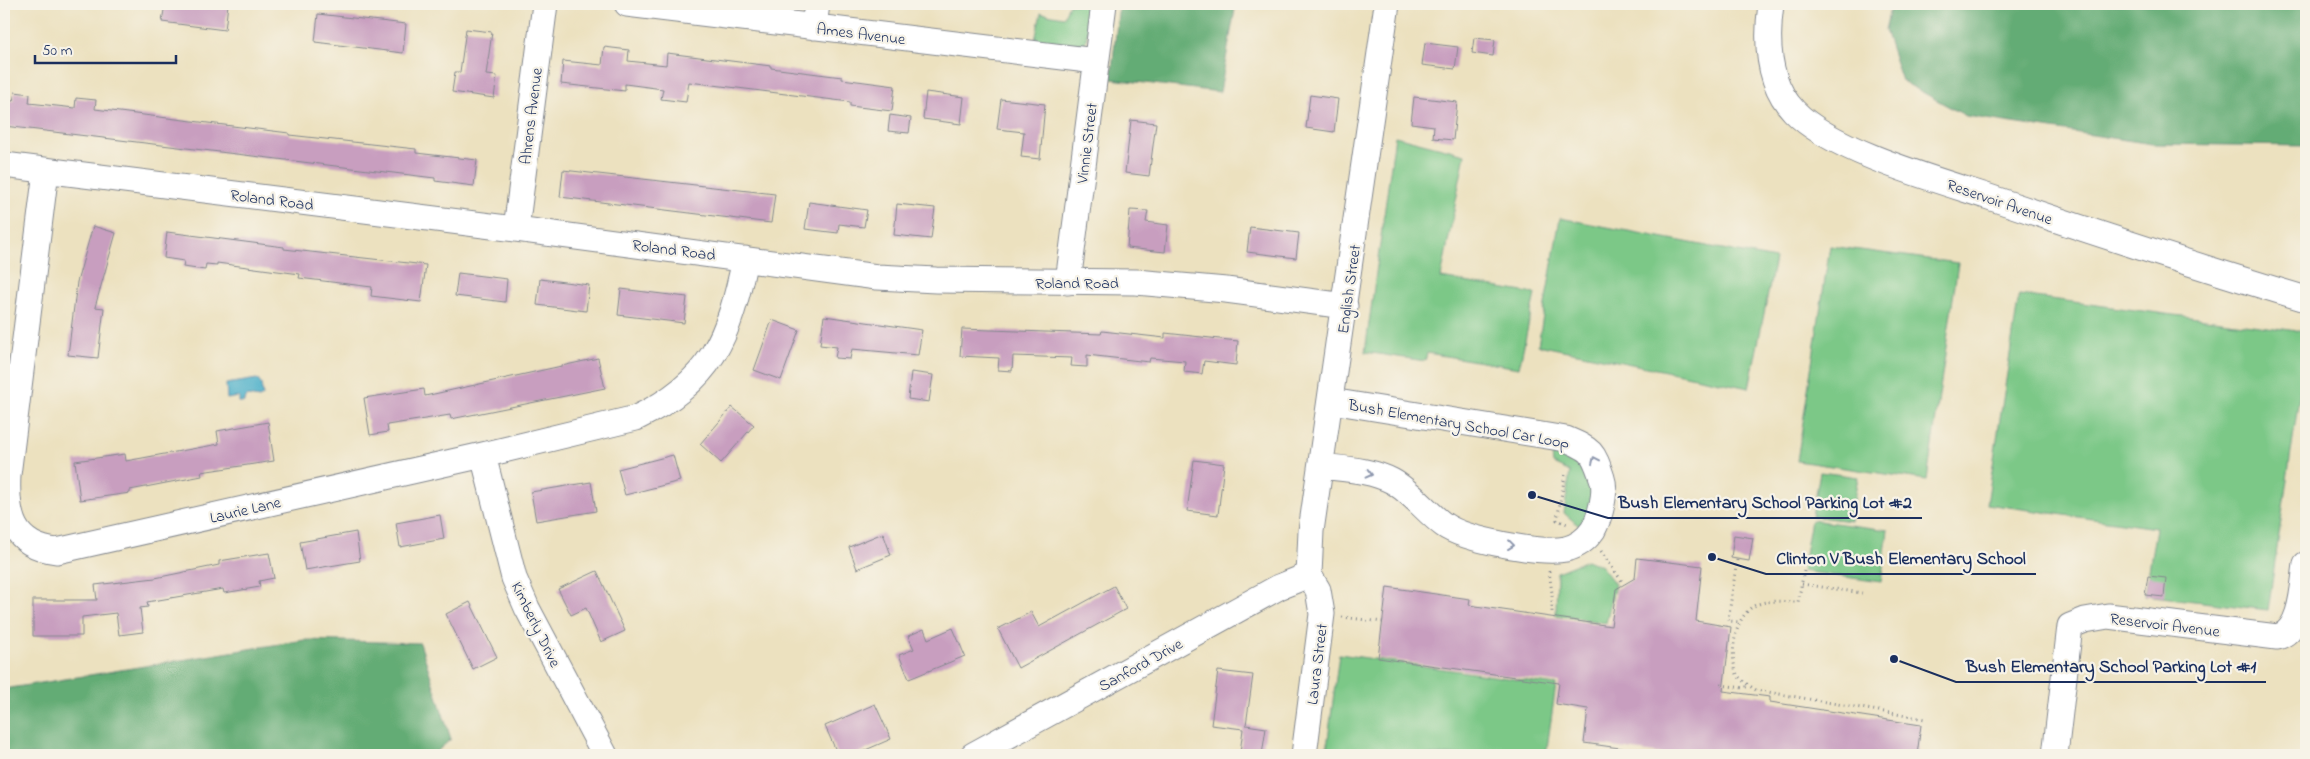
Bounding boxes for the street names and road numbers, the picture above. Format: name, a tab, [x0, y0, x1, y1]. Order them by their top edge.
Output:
street label: Ames Avenue	[815, 18, 907, 52]
street label: Ahrens Avenue	[514, 66, 550, 166]
street label: Vinnie Street	[1071, 101, 1105, 186]
street label: Reservoir Avenue	[1943, 174, 2056, 232]
street label: Roland Road	[229, 184, 315, 218]
street label: Roland Road	[631, 234, 717, 268]
street label: English Street	[1332, 243, 1368, 335]
street label: Roland Road	[1035, 272, 1119, 296]
street label: Bush Elementary School Car Loop	[1345, 394, 1571, 456]
street label: Laurie Lane	[208, 491, 284, 531]
street label: Kimberly Drive	[504, 578, 567, 673]
street label: Reservoir Avenue	[2108, 607, 2222, 645]
street label: Laura Street	[1301, 622, 1335, 706]
street label: Sanford Drive	[1095, 632, 1188, 699]

